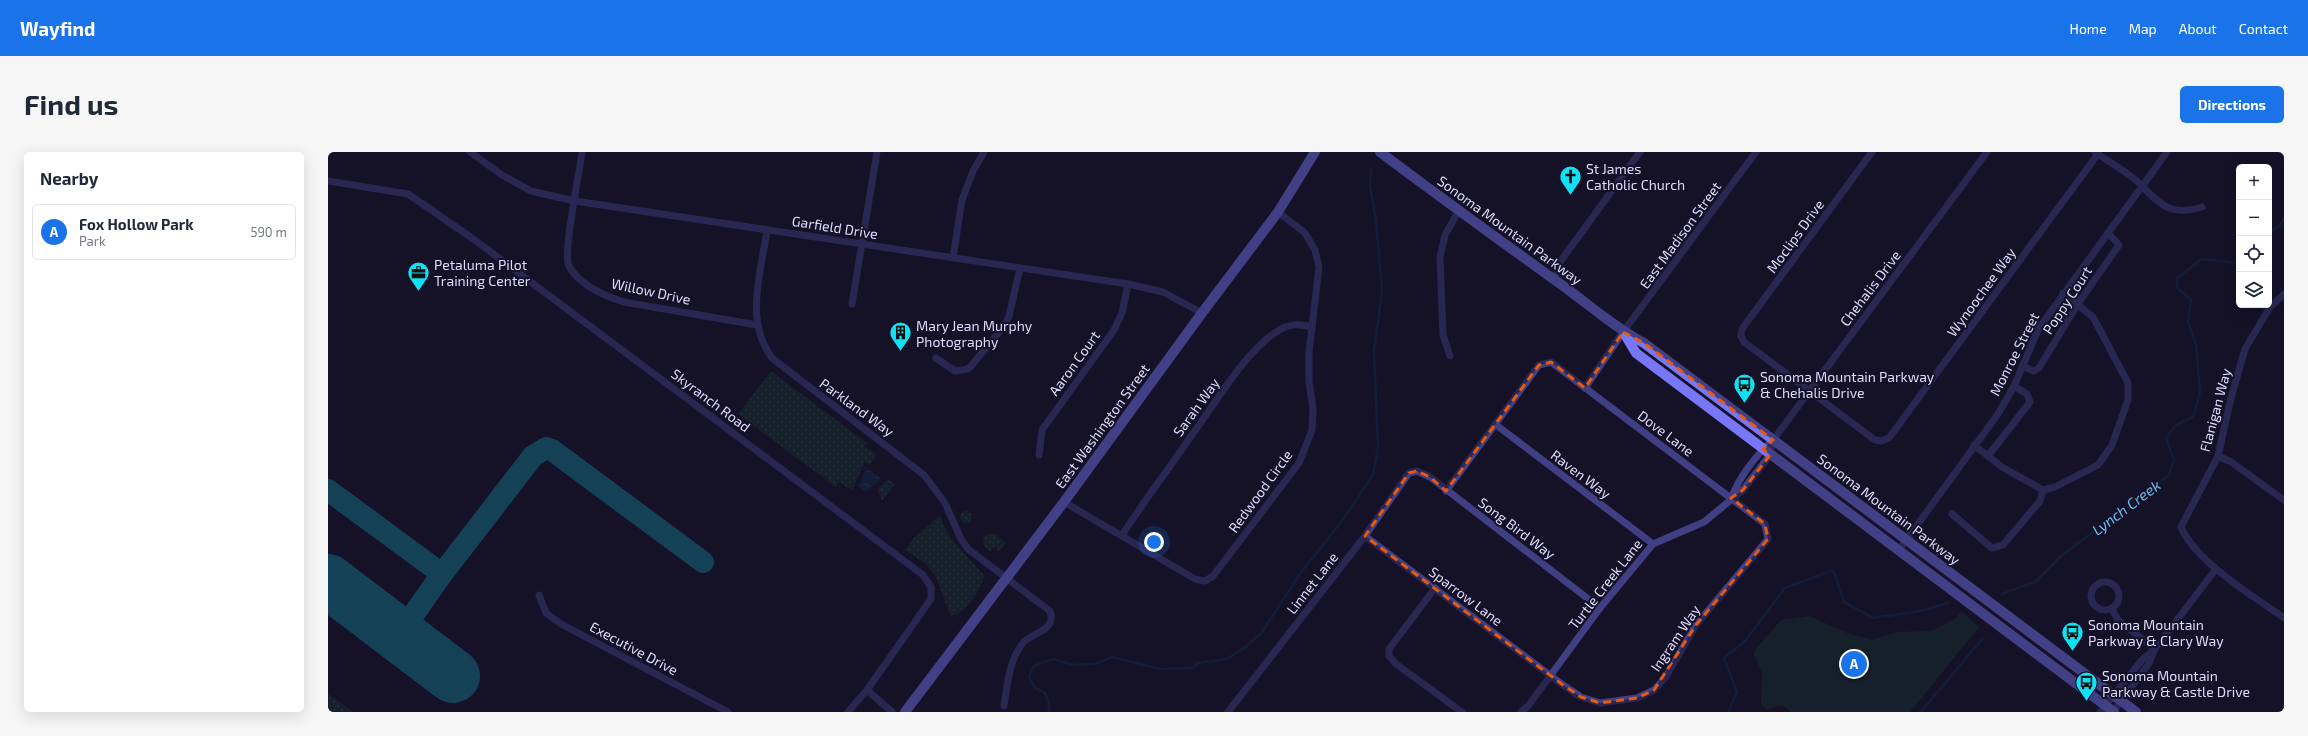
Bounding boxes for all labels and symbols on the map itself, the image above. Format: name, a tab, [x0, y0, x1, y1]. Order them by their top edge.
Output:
place label: St James Catholic Church	[1586, 160, 1685, 193]
church icon: St James Catholic Church	[1558, 163, 1584, 196]
street label: Sonoma Mountain Parkway	[1435, 172, 1586, 288]
street label: East Madison Street	[1636, 178, 1724, 292]
street label: Moclips Drive	[1763, 196, 1827, 276]
street label: Garfield Drive	[791, 212, 879, 242]
street label: Wynoochee Way	[1943, 244, 2019, 340]
street label: Chehalis Drive	[1836, 247, 1904, 329]
place label: Petaluma Pilot Training Center	[434, 256, 531, 289]
office icon: Petaluma Pilot Training Center	[405, 259, 431, 292]
street label: Poppy Court	[2039, 263, 2095, 337]
street label: Willow Drive	[610, 274, 692, 308]
street label: Monroe Street	[1986, 309, 2042, 399]
place label: Mary Jean Murphy Photography	[916, 317, 1033, 350]
building icon: Mary Jean Murphy Photography	[887, 320, 913, 353]
street label: Aaron Court	[1045, 327, 1103, 399]
street label: East Washington Street	[1051, 360, 1153, 492]
street label: Skyranch Road	[668, 365, 754, 435]
street label: Flanigan Way	[2196, 366, 2234, 454]
place label: Sonoma Mountain Parkway & Chehalis Drive	[1760, 368, 1935, 401]
bus stop icon: Sonoma Mountain Parkway & Chehalis Drive	[1732, 371, 1758, 404]
street label: Parkland Way	[816, 374, 898, 440]
street label: Sarah Way	[1169, 374, 1223, 440]
street label: Dove Lane	[1635, 406, 1697, 460]
street label: Redwood Circle	[1224, 446, 1296, 536]
street label: Raven Way	[1548, 446, 1615, 502]
street label: Sonoma Mountain Parkway	[1814, 450, 1964, 569]
water label: Lynch Creek	[2088, 475, 2164, 539]
street label: Song Bird Way	[1475, 494, 1559, 563]
your location	[1144, 532, 1164, 552]
street label: Turtle Creek Lane	[1565, 536, 1645, 632]
street label: Linnet Lane	[1283, 549, 1341, 617]
street label: Sparrow Lane	[1426, 563, 1506, 629]
street label: Ingram Way	[1647, 601, 1704, 674]
place label: Sonoma Mountain Parkway & Clary Way	[2088, 616, 2224, 649]
street label: Executive Drive	[587, 618, 681, 678]
bus stop icon: Sonoma Mountain Parkway & Clary Way	[2060, 619, 2086, 652]
pin: A	[1841, 649, 1867, 679]
place label: Sonoma Mountain Parkway & Castle Drive	[2102, 667, 2250, 700]
bus stop icon: Sonoma Mountain Parkway & Castle Drive	[2073, 670, 2099, 703]

